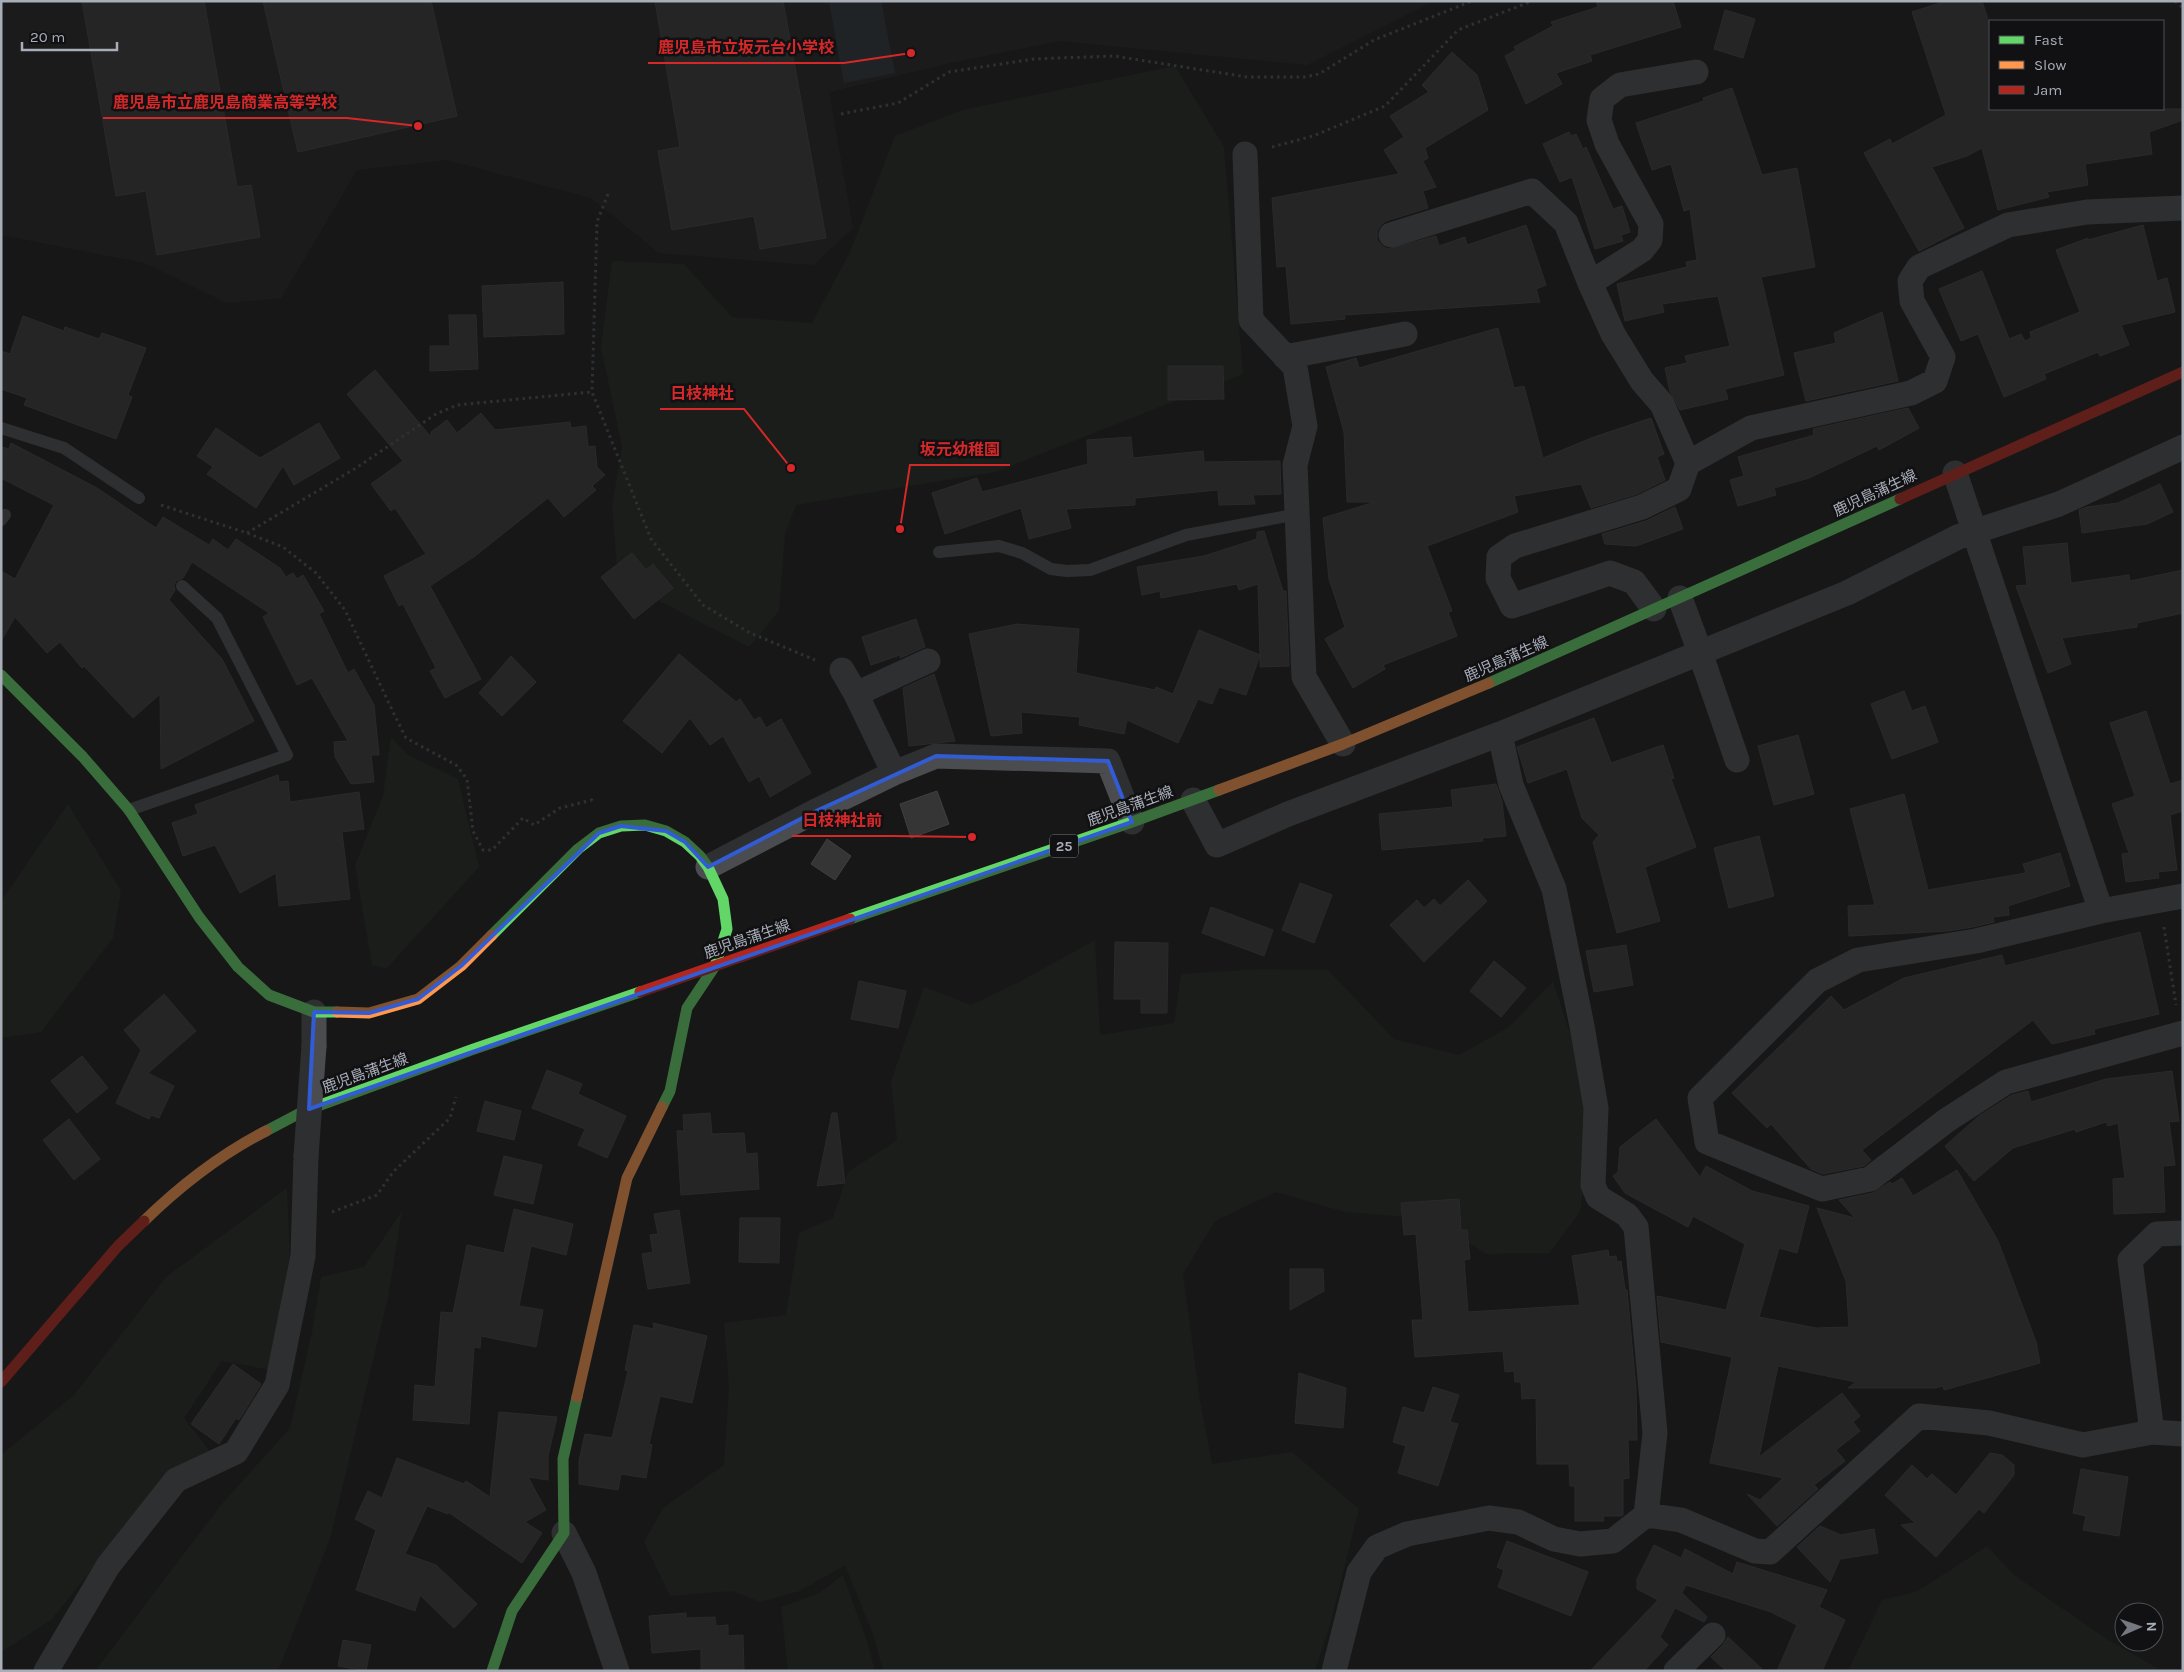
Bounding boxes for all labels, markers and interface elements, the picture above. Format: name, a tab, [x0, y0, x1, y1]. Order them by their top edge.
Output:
scale bar	[22, 20, 118, 52]
legend	[1989, 20, 2164, 110]
text: 20 m	[30, 28, 65, 46]
text: Fast	[2034, 31, 2064, 49]
callout: 鹿児島市立坂元台小学校	[648, 32, 844, 63]
text: 鹿児島市立坂元台小学校	[658, 38, 834, 57]
text: Slow	[2034, 56, 2066, 74]
text: Jam	[2034, 81, 2062, 99]
callout: 鹿児島市立鹿児島商業高等学校	[103, 87, 347, 118]
text: 鹿児島市立鹿児島商業高等学校	[113, 93, 337, 112]
callout: 日枝神社	[660, 378, 744, 409]
text: 日枝神社	[670, 384, 734, 403]
callout: 坂元幼稚園	[910, 434, 1010, 465]
text: 坂元幼稚園	[920, 440, 1000, 459]
street label: 鹿児島蒲生線	[1830, 466, 1920, 520]
street label: 鹿児島蒲生線	[1461, 632, 1551, 686]
street label: 鹿児島蒲生線	[1085, 782, 1175, 830]
callout: 日枝神社前	[792, 805, 892, 836]
text: 日枝神社前	[802, 811, 882, 830]
road number: 25	[1050, 834, 1078, 858]
street label: 鹿児島蒲生線	[702, 916, 792, 962]
street label: 鹿児島蒲生線	[320, 1049, 410, 1097]
north arrow	[2114, 1602, 2164, 1652]
text: N	[2143, 1621, 2160, 1632]

